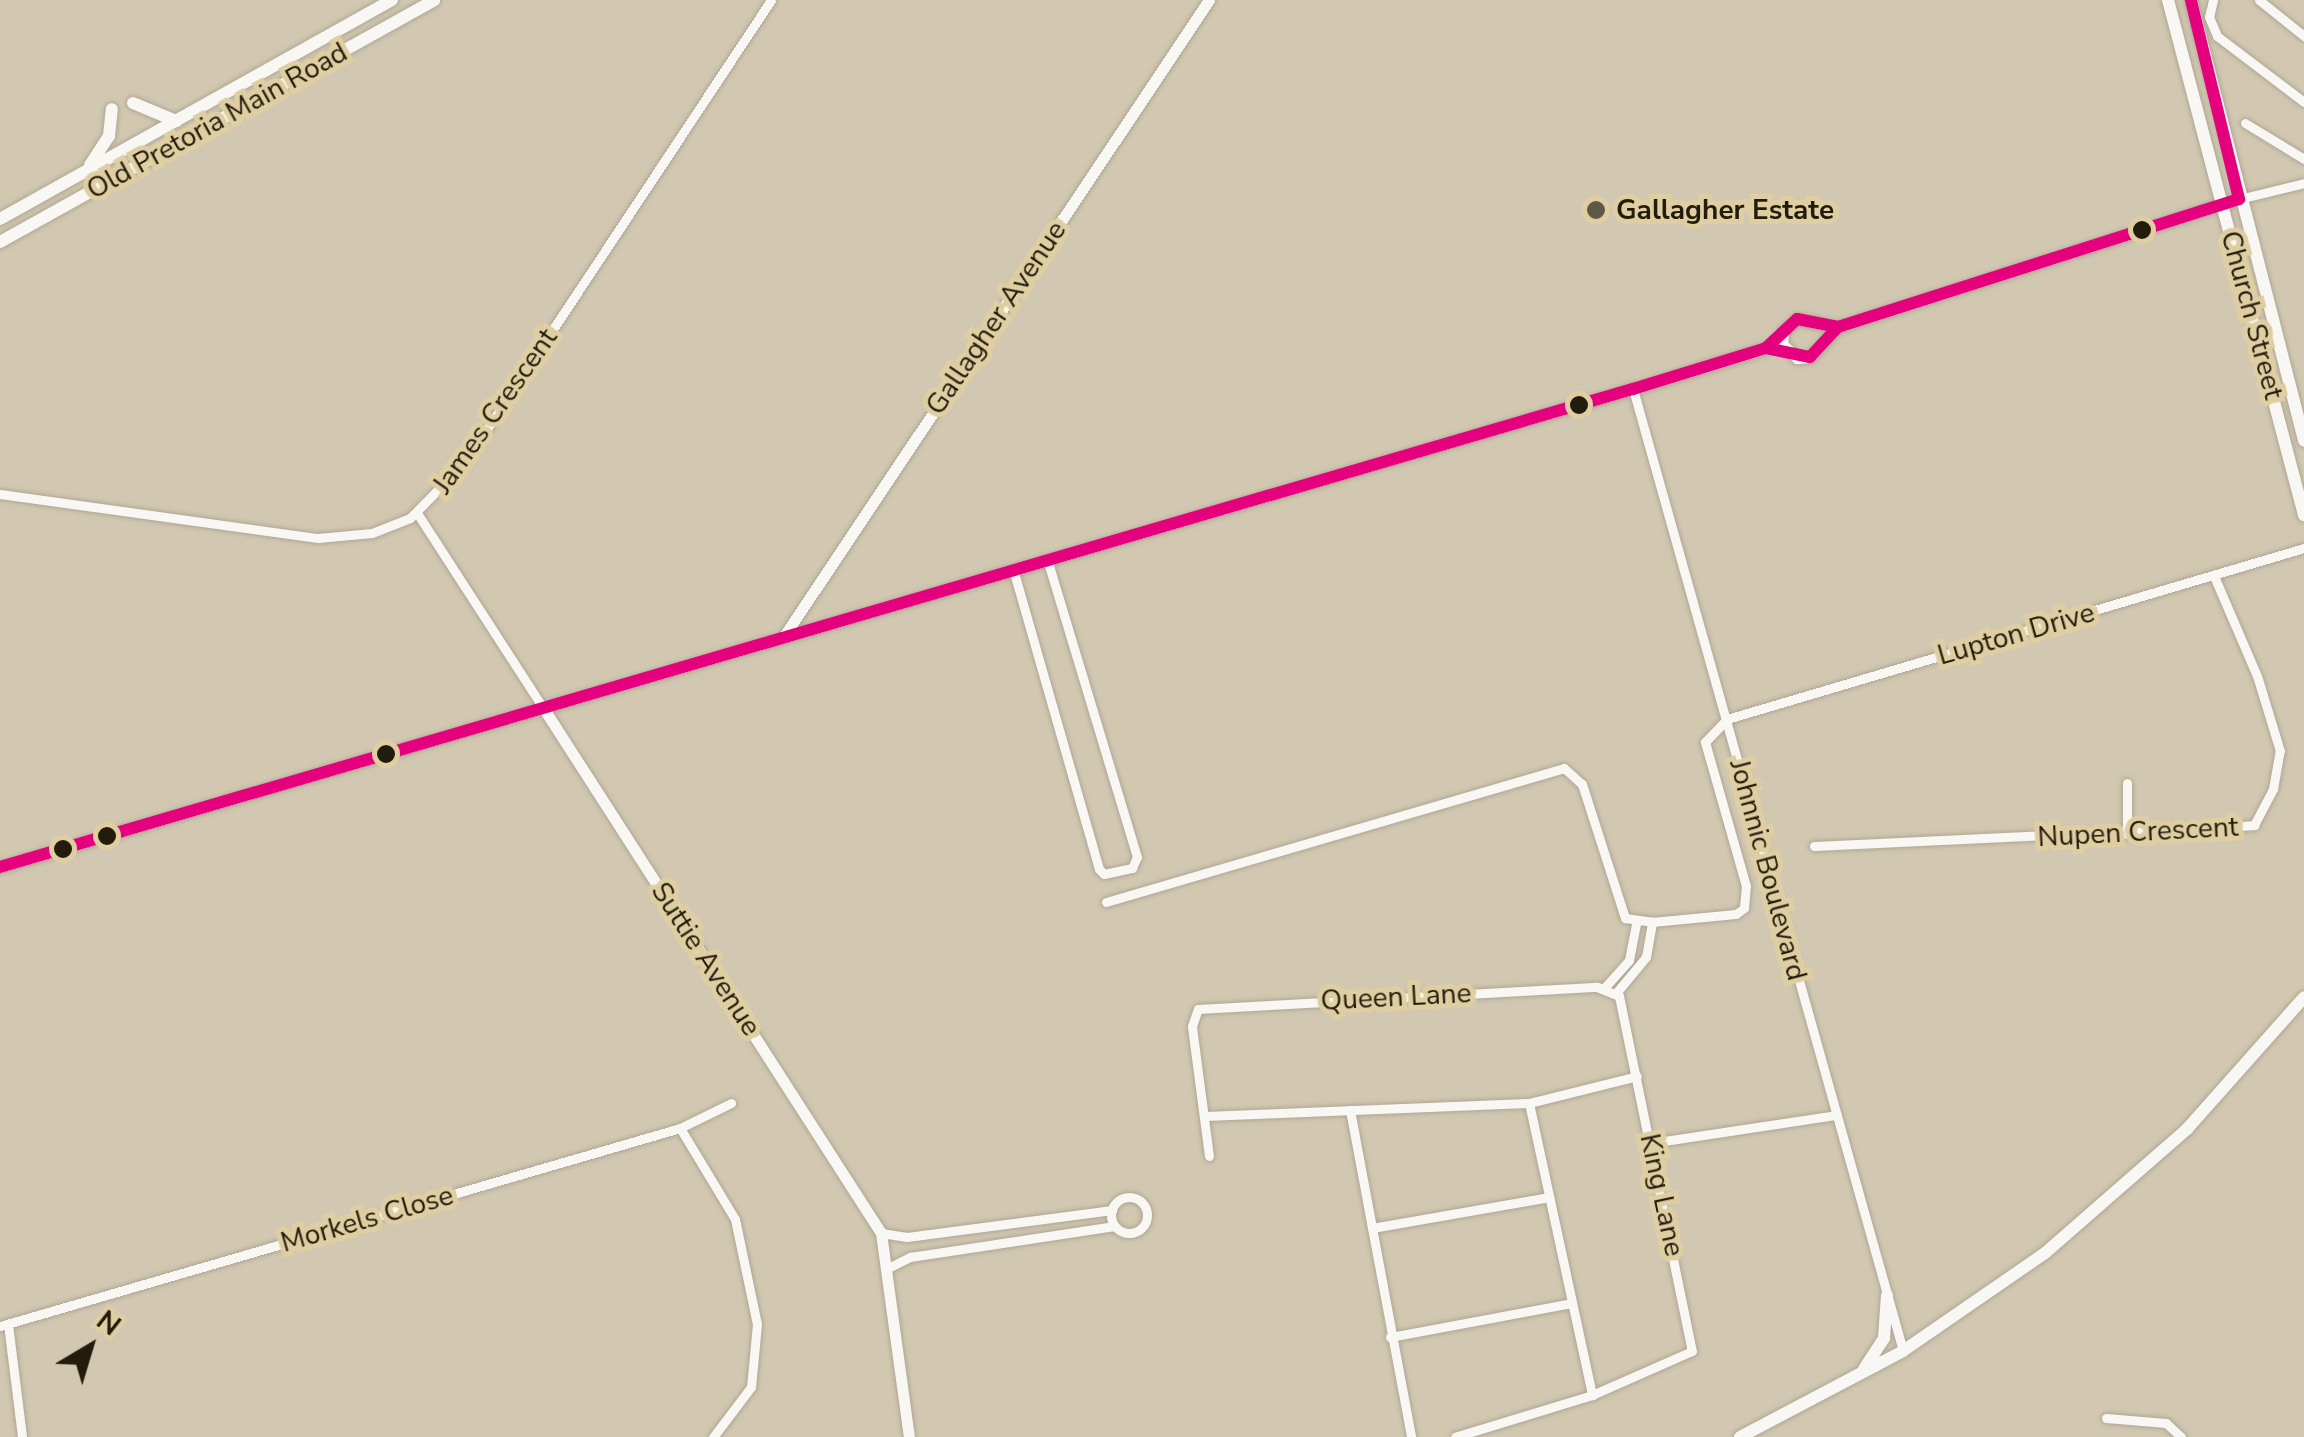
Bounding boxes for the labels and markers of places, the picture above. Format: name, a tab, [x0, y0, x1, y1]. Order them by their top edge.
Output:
place label: Gallagher Estate	[1616, 193, 1834, 227]
marker: Gallagher Estate	[1585, 199, 1607, 221]
unlabelled marker	[2132, 220, 2152, 240]
unlabelled marker	[1569, 395, 1589, 415]
unlabelled marker	[376, 744, 396, 764]
unlabelled marker	[97, 826, 117, 846]
unlabelled marker	[53, 839, 73, 859]

